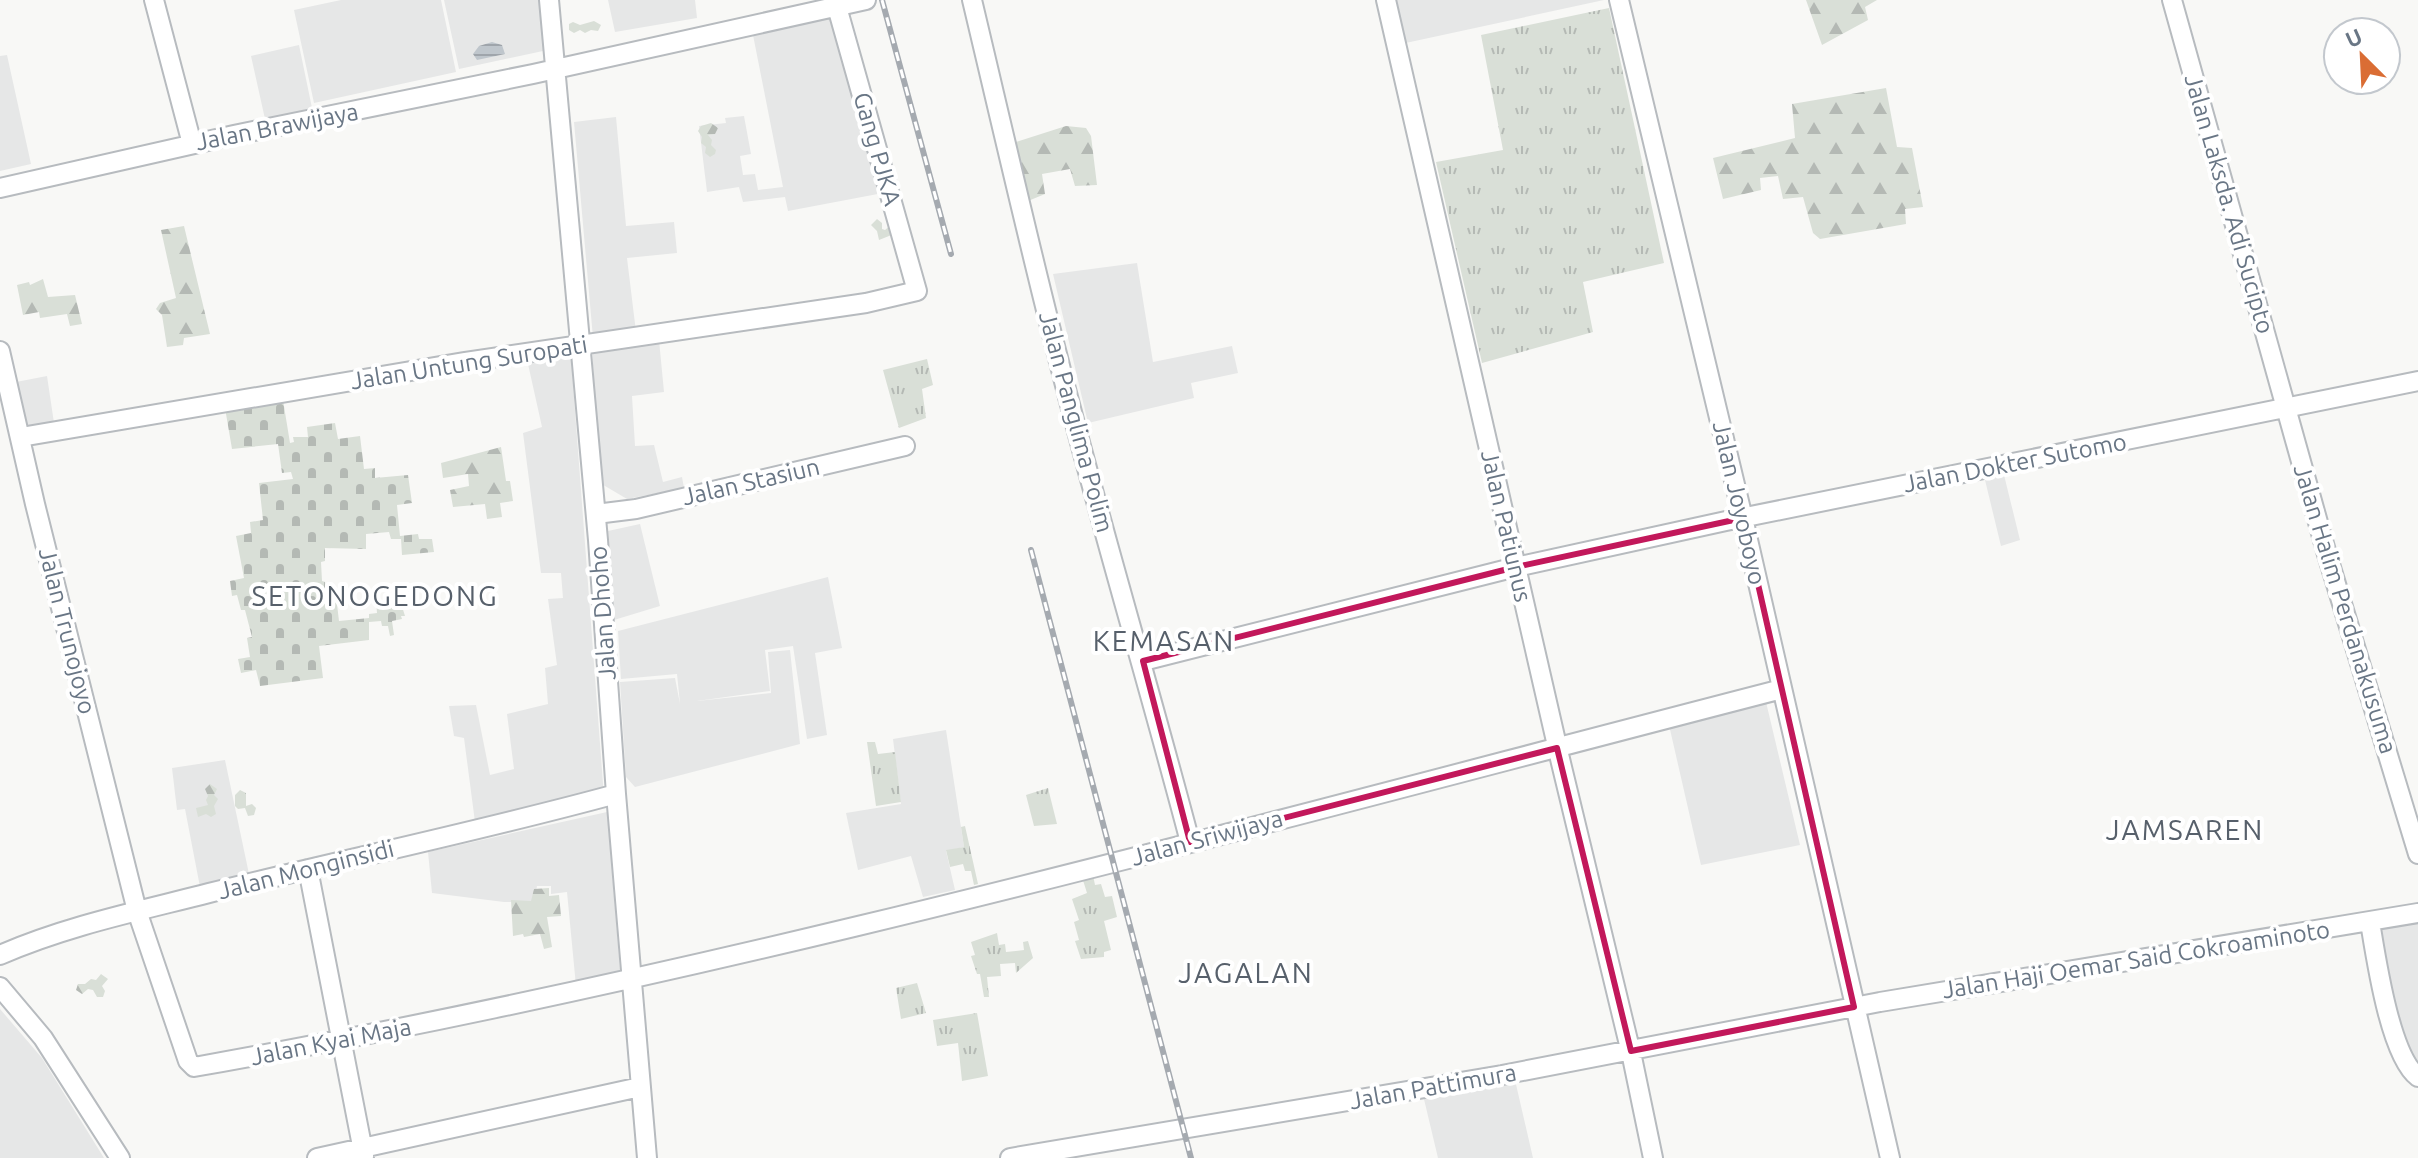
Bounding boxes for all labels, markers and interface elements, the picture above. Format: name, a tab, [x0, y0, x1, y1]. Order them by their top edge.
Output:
north arrow	[2322, 16, 2402, 96]
text: U	[2342, 23, 2366, 52]
street label: Jalan Laksda. Adi Sucipto	[2179, 71, 2279, 337]
street label: Gang PJKA	[848, 89, 907, 209]
street label: Jalan Brawijaya	[193, 98, 361, 156]
street label: Jalan Panglima Polim	[1034, 308, 1119, 535]
street label: Jalan Untung Suropati	[349, 330, 589, 395]
street label: Jalan Joyoboyo	[1708, 419, 1771, 587]
street label: Jalan Dokter Sutomo	[1901, 428, 2129, 497]
street label: Jalan Patiunus	[1476, 447, 1537, 605]
street label: Jalan Stasiun	[680, 453, 822, 510]
street label: Jalan Halim Perdanakusuma	[2289, 461, 2402, 757]
street label: Jalan Trunojoyo	[34, 545, 101, 717]
street label: Jalan Dhoho	[584, 545, 621, 681]
district label: SETONOGEDONG	[251, 580, 499, 611]
district label: KEMASAN	[1093, 625, 1235, 656]
street label: Jalan Sriwijaya	[1128, 804, 1286, 871]
district label: JAMSAREN	[2106, 814, 2264, 845]
street label: Jalan Monginsidi	[215, 835, 397, 904]
street label: Jalan Haji Oemar Said Cokroaminoto	[1940, 916, 2332, 1004]
district label: JAGALAN	[1178, 957, 1314, 988]
street label: Jalan Kyai Maja	[248, 1013, 414, 1070]
street label: Jalan Pattimura	[1347, 1059, 1518, 1114]

